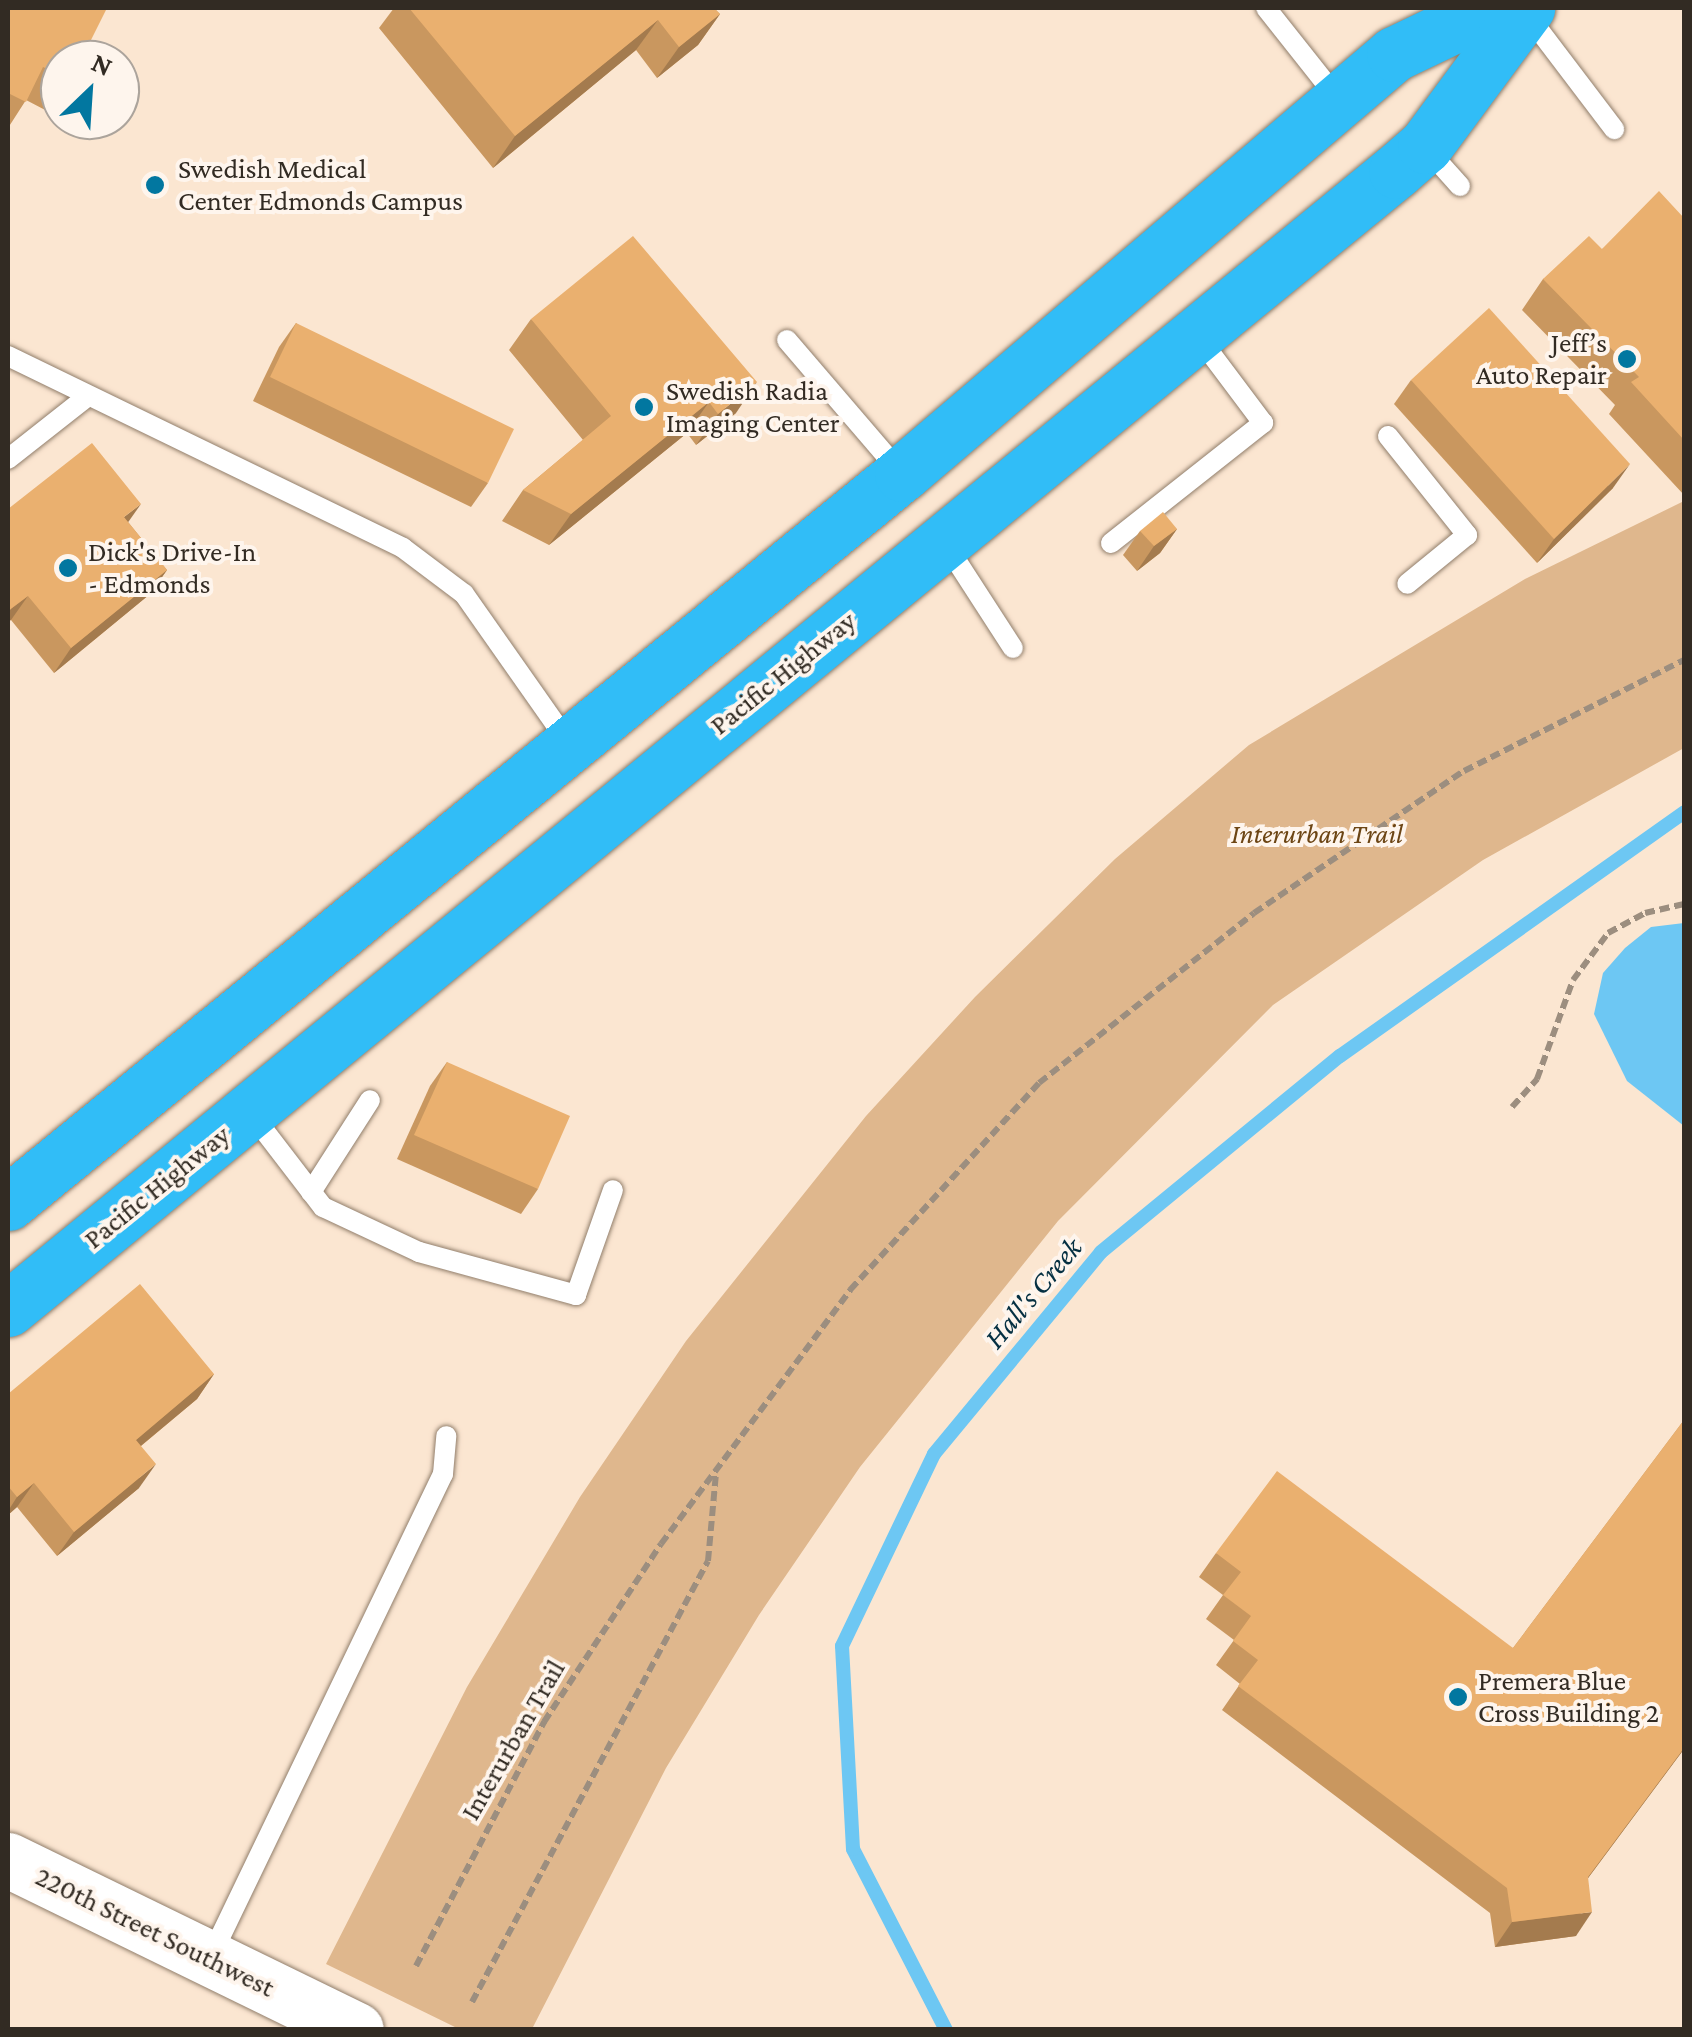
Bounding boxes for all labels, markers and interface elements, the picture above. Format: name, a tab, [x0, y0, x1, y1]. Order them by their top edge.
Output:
north arrow	[40, 40, 140, 140]
text: N	[87, 46, 117, 82]
place label: Swedish Medical Center Edmonds Campus	[178, 152, 463, 218]
marker: Swedish Medical Center Edmonds Campus	[142, 172, 168, 198]
place label: Jeff’s Auto Repair	[1476, 326, 1607, 392]
marker: Jeff’s Auto Repair	[1616, 348, 1638, 370]
place label: Swedish Radia Imaging Center	[666, 374, 840, 440]
marker: Swedish Radia Imaging Center	[631, 394, 657, 420]
place label: Dick's Drive-In - Edmonds	[88, 535, 256, 601]
marker: Dick's Drive-In - Edmonds	[57, 557, 79, 579]
street label: Pacific Highway	[703, 604, 863, 742]
park label: Interurban Trail	[1231, 817, 1403, 851]
street label: Pacific Highway	[77, 1118, 237, 1256]
water label: Hall's Creek	[976, 1230, 1090, 1356]
street label: Interurban Trail	[454, 1654, 572, 1826]
place label: Premera Blue Cross Building 2	[1478, 1664, 1659, 1730]
marker: Premera Blue Cross Building 2	[1447, 1686, 1469, 1708]
street label: 220th Street Southwest	[30, 1860, 280, 2004]

